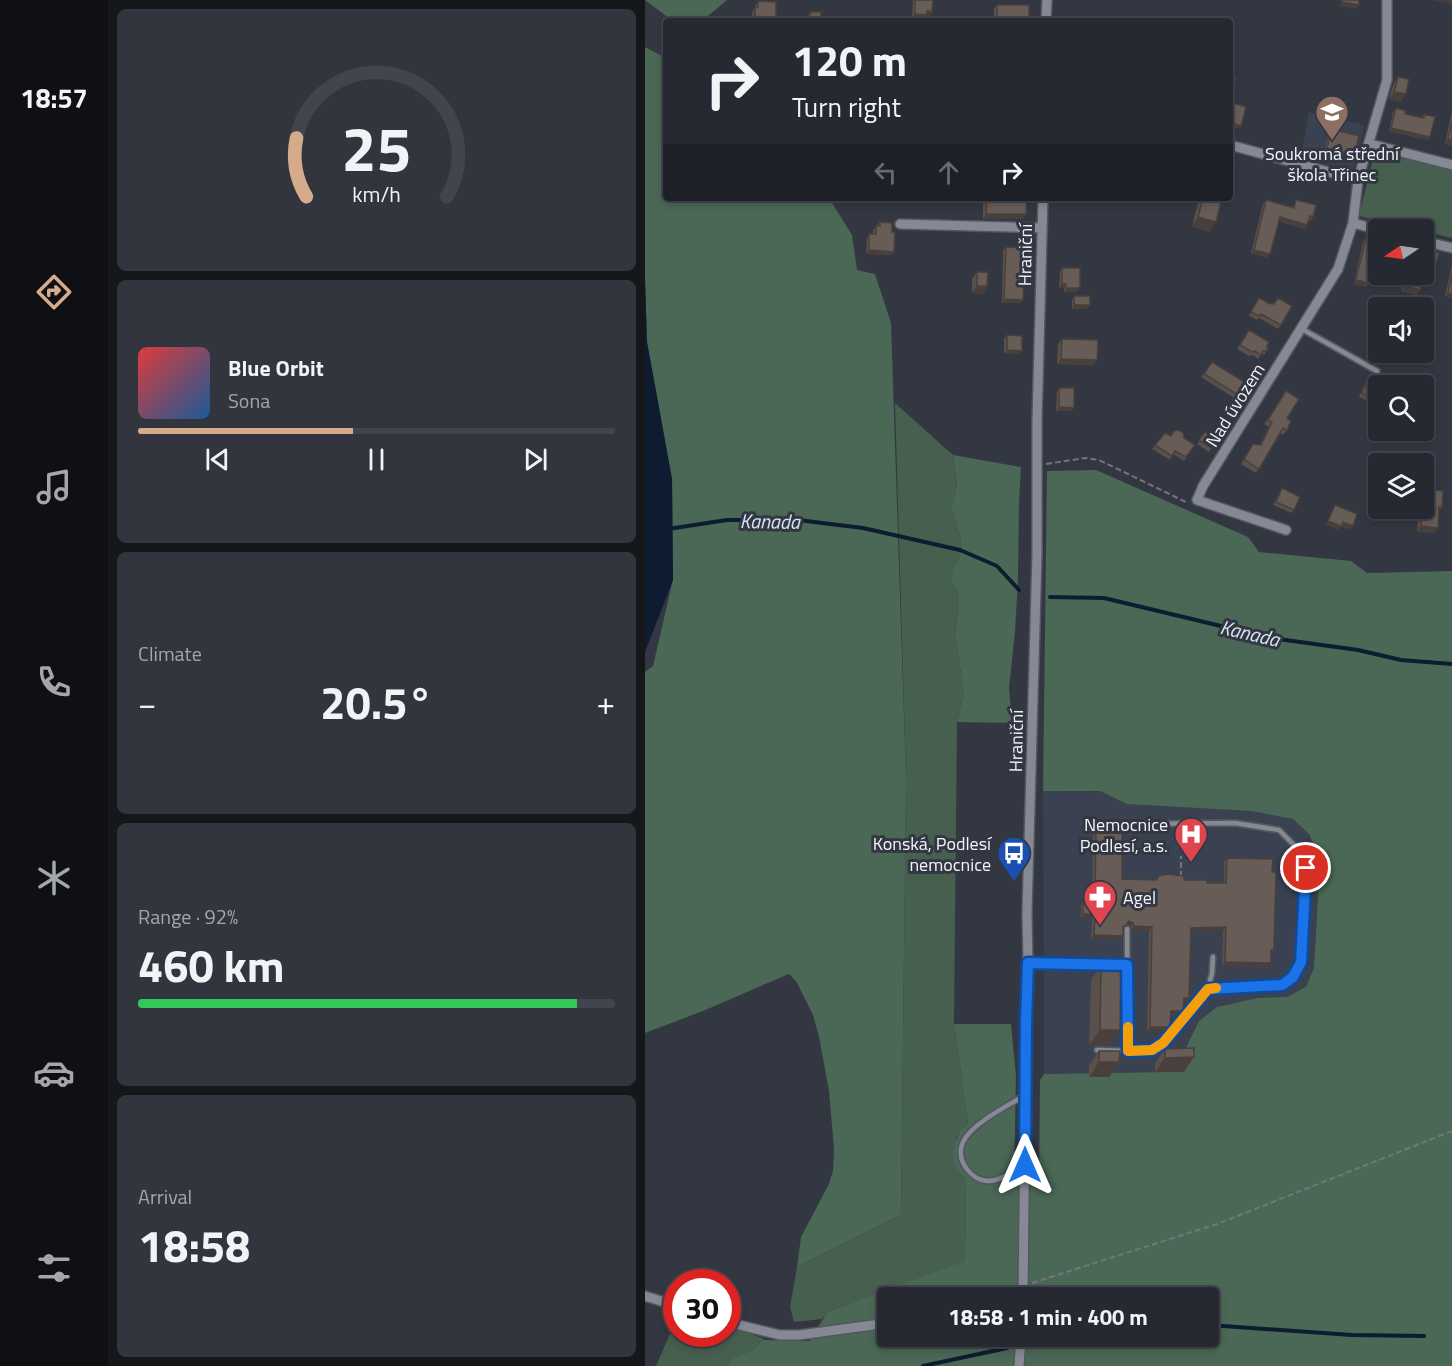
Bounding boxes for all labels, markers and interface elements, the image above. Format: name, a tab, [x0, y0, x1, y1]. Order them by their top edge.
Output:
text: 120 m	[792, 28, 907, 92]
icon: right	[693, 42, 771, 120]
text: 18:57	[20, 77, 88, 118]
text: Turn right	[792, 86, 901, 127]
school or university icon: Soukromá střední škola Třinec	[1314, 94, 1350, 141]
text: 25	[342, 100, 411, 195]
place label: Soukromá střední škola Třinec	[1265, 140, 1401, 188]
icon: left	[869, 156, 902, 189]
icon: ahead	[932, 156, 965, 189]
icon: right	[995, 156, 1028, 189]
text: km/h	[352, 179, 401, 211]
north arrow	[1368, 219, 1434, 285]
map controls	[1368, 219, 1434, 519]
street label: Hraniční	[1011, 221, 1039, 286]
icon: directions	[33, 271, 75, 313]
button: sound	[1368, 297, 1434, 363]
text: Blue Orbit	[228, 351, 324, 385]
street label: Nad úvozem	[1199, 358, 1271, 452]
button: search	[1368, 375, 1434, 441]
text: Sona	[228, 385, 270, 416]
icon: previous	[201, 443, 234, 476]
icon: pause	[360, 443, 393, 476]
icon: next	[519, 443, 552, 476]
button: layers	[1368, 453, 1434, 519]
icon: music	[33, 466, 75, 508]
water label: Kanada	[740, 505, 801, 537]
water label: Kanada	[1217, 611, 1284, 655]
text: Climate	[138, 638, 202, 669]
icon: phone	[33, 661, 75, 703]
text: 20.5°	[320, 668, 433, 736]
text: −	[138, 678, 156, 728]
text: +	[597, 678, 615, 728]
street label: Hraniční	[1002, 707, 1030, 772]
place label: Nemocnice Podlesí, a.s.	[1080, 811, 1168, 859]
hospital icon: Nemocnice Podlesí, a.s.	[1173, 816, 1209, 863]
place label: Konská, Podlesí nemocnice	[873, 830, 993, 878]
bus stop icon: Konská, Podlesí nemocnice	[996, 835, 1032, 882]
pin	[1280, 842, 1331, 893]
icon: arrive	[1289, 851, 1322, 884]
icon: climate	[33, 857, 75, 899]
pharmacy icon: Agel	[1082, 879, 1118, 926]
place label: Agel	[1123, 884, 1156, 911]
text: Range · 92%	[138, 901, 238, 932]
text: 460 km	[138, 931, 284, 999]
icon: car	[33, 1052, 75, 1094]
position arrow	[993, 1133, 1057, 1197]
text: Arrival	[138, 1181, 192, 1212]
text: 18:58	[138, 1211, 250, 1279]
icon: filters	[33, 1247, 75, 1289]
speed limit sign: 30	[663, 1269, 741, 1347]
text: 18:58 · 1 min · 400 m	[948, 1300, 1148, 1334]

